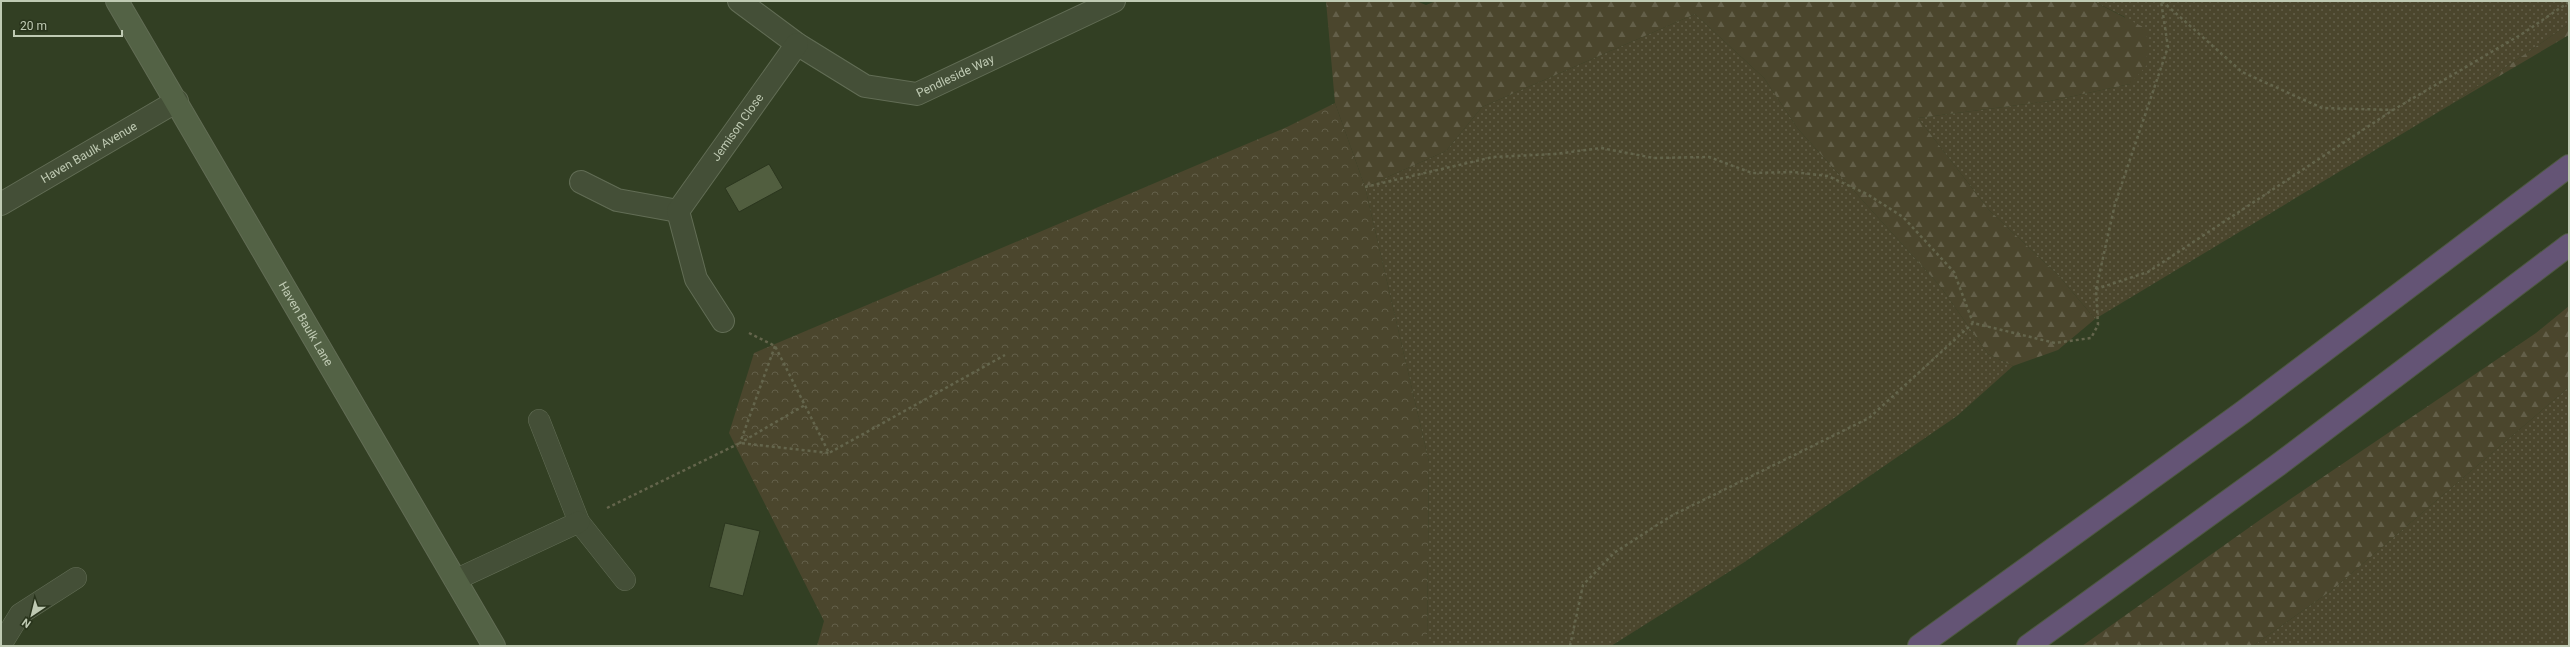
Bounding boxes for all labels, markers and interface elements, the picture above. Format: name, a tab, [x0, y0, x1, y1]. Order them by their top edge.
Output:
scale bar	[14, 12, 122, 38]
text: 20 m	[20, 19, 47, 33]
street label: Pendleside Way	[914, 51, 997, 100]
street label: Jemison Close	[709, 91, 766, 164]
street label: Haven Baulk Avenue	[39, 119, 139, 186]
street label: Haven Baulk Lane	[276, 279, 336, 369]
north arrow	[12, 595, 52, 635]
text: N	[19, 615, 33, 630]

